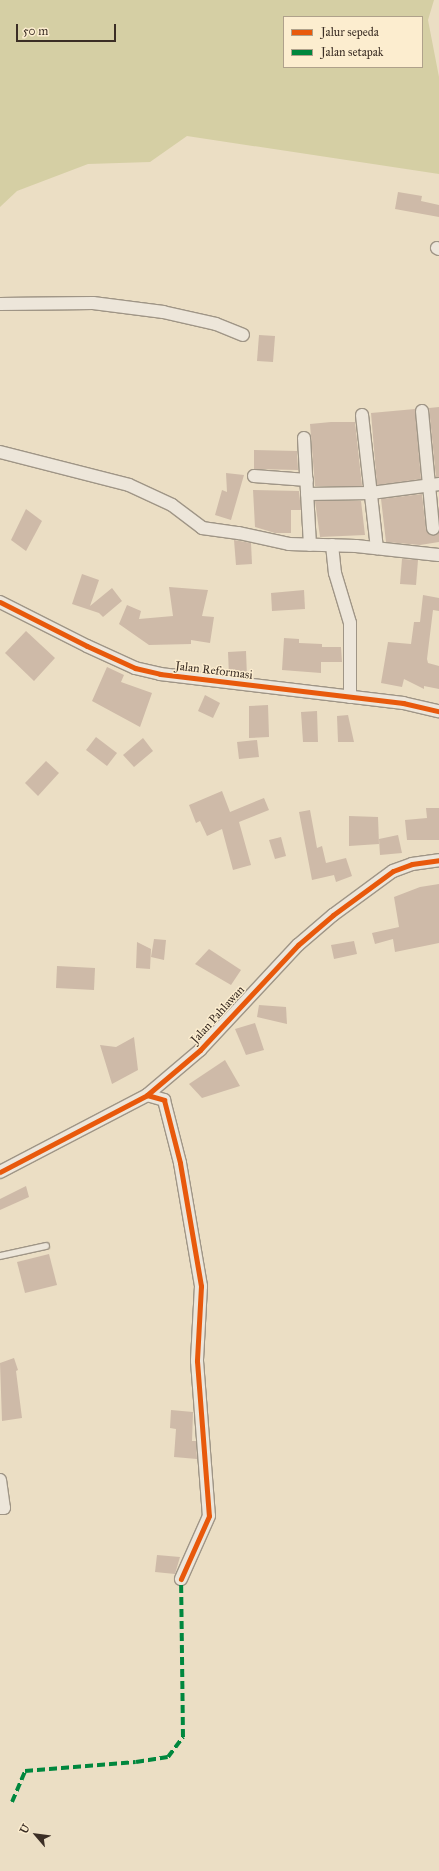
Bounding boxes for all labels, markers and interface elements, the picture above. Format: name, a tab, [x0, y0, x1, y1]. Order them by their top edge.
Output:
scale bar	[18, 16, 118, 42]
legend	[283, 16, 423, 68]
text: 50 m	[23, 24, 48, 38]
text: Jalur sepeda	[321, 25, 379, 39]
text: Jalan setapak	[321, 45, 383, 59]
street label: Jalan Reformasi	[175, 659, 253, 683]
street label: Jalan Pahlawan	[188, 983, 248, 1047]
north arrow	[16, 1815, 56, 1855]
text: U	[17, 1822, 33, 1836]

